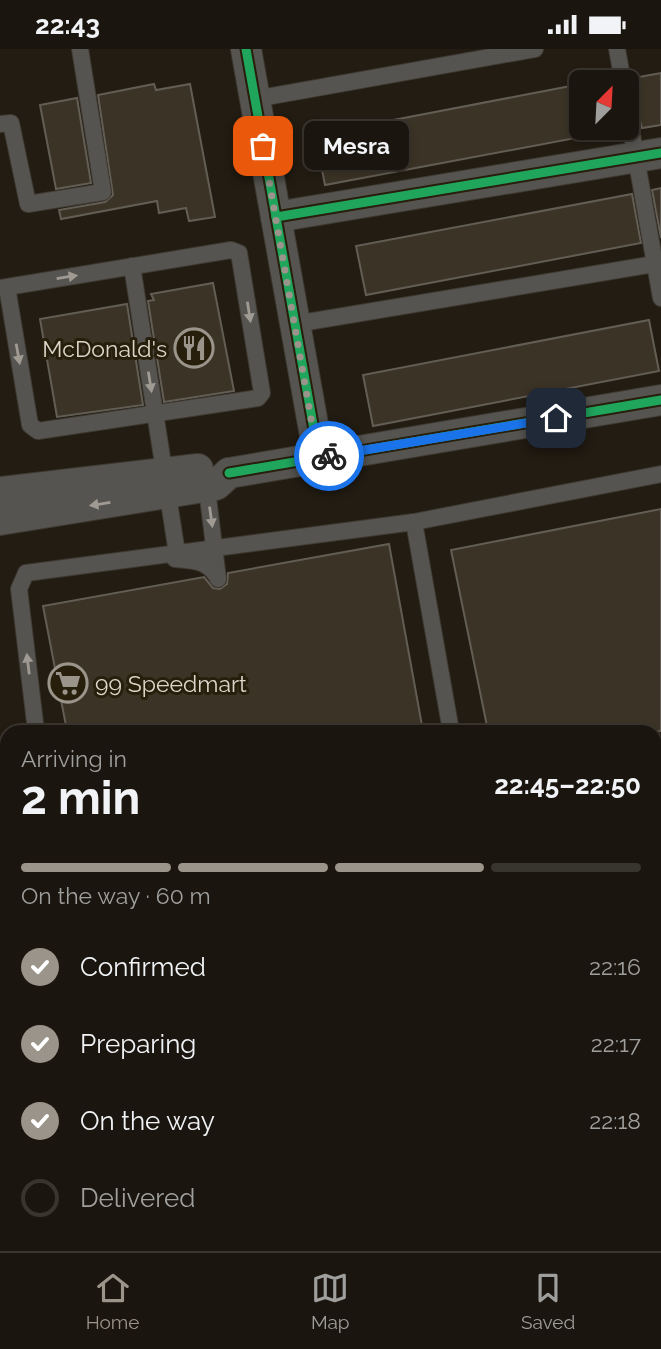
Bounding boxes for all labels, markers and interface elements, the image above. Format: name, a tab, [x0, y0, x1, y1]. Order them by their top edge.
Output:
text: 22:43	[35, 10, 100, 40]
north arrow	[569, 70, 639, 140]
map controls	[569, 70, 639, 140]
pin	[233, 116, 293, 176]
callout: Mesra	[305, 121, 410, 171]
icon: bag	[244, 127, 282, 165]
text: Mesra	[323, 132, 390, 159]
one-way arrow	[56, 271, 78, 282]
one-way arrow	[244, 301, 255, 323]
restaurant icon: McDonald's	[173, 327, 215, 369]
place label: McDonald's	[42, 335, 167, 362]
one-way arrow	[13, 344, 24, 366]
one-way arrow	[145, 371, 156, 393]
pin	[526, 388, 586, 448]
icon: home	[537, 399, 575, 437]
courier	[294, 421, 364, 491]
icon: bike	[310, 437, 348, 475]
one-way arrow	[89, 499, 111, 510]
one-way arrow	[206, 506, 217, 528]
one-way arrow	[22, 653, 33, 675]
supermarket icon: 99 Speedmart	[47, 662, 89, 704]
place label: 99 Speedmart	[95, 670, 247, 697]
text: Arriving in	[21, 745, 127, 772]
text: 22:45–22:50	[494, 770, 641, 800]
text: 2 min	[21, 771, 140, 825]
text: On the way · 60 m	[21, 882, 211, 909]
icon: check	[21, 948, 59, 986]
text: Confirmed	[80, 952, 206, 982]
text: 22:16	[589, 953, 641, 980]
icon: check	[21, 1025, 59, 1063]
text: Preparing	[80, 1029, 196, 1059]
text: 22:17	[591, 1030, 641, 1057]
icon: check	[21, 1102, 59, 1140]
text: On the way	[80, 1106, 215, 1136]
text: 22:18	[589, 1107, 641, 1134]
text: Delivered	[80, 1183, 195, 1213]
tab: Home	[86, 1269, 139, 1333]
tab: Map	[311, 1269, 350, 1333]
tab: Saved	[521, 1269, 575, 1333]

